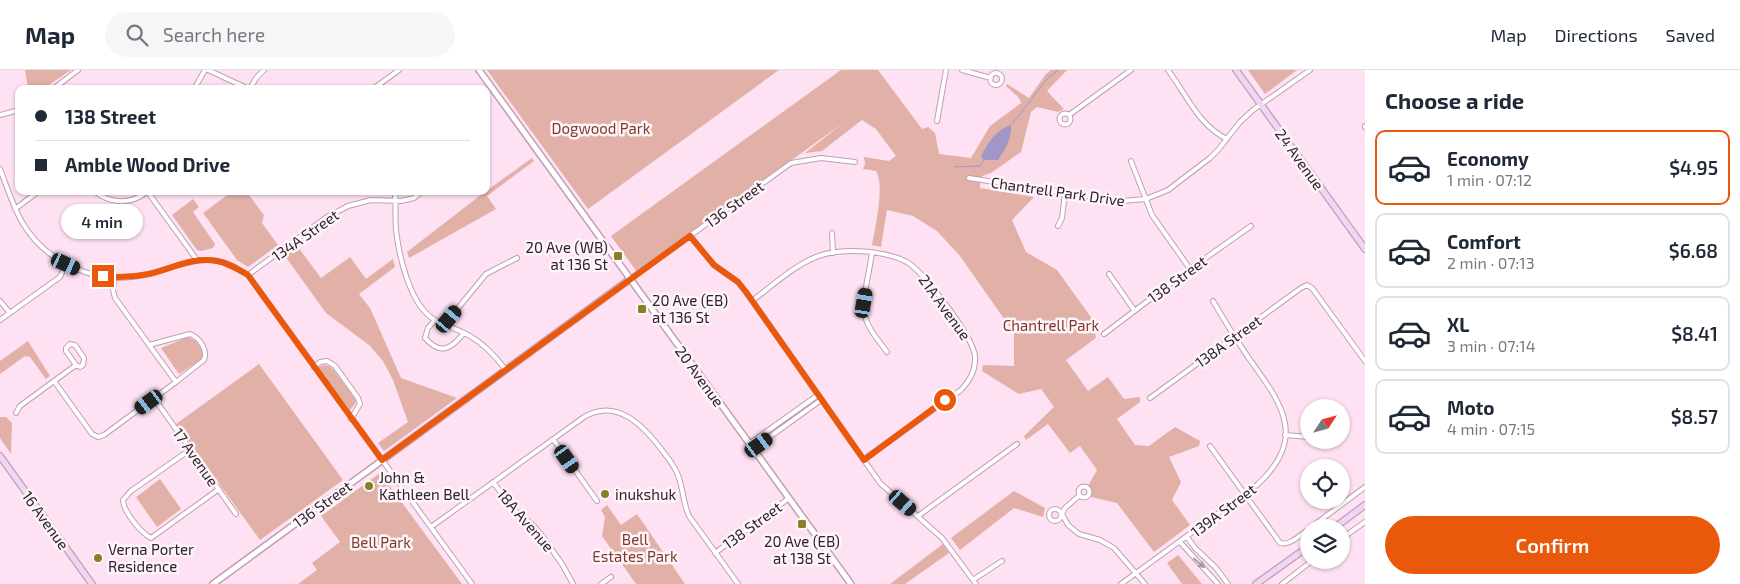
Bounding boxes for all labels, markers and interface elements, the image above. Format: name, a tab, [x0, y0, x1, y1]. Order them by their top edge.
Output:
search box	[105, 12, 455, 57]
text: Map	[25, 20, 75, 49]
icon: search	[123, 21, 151, 49]
text: Search here	[163, 23, 265, 46]
text: Map	[1490, 24, 1527, 46]
text: Directions	[1555, 24, 1638, 46]
text: Saved	[1666, 24, 1715, 46]
text: Choose a ride	[1385, 87, 1524, 113]
text: 138 Street	[65, 105, 156, 128]
park label: Dogwood Park	[552, 119, 651, 137]
street label: 24 Avenue	[1272, 125, 1328, 193]
icon: car	[1387, 145, 1432, 190]
text: Economy	[1447, 147, 1529, 170]
text: Amble Wood Drive	[65, 153, 230, 176]
text: $4.95	[1669, 156, 1718, 179]
text: 1 min · 07:12	[1447, 170, 1532, 189]
street label: Chantrell Park Drive	[990, 173, 1126, 209]
street label: 136 Street	[701, 177, 767, 231]
callout: 4 min	[62, 204, 144, 238]
street label: 134A Street	[268, 205, 342, 265]
text: 4 min	[81, 212, 123, 231]
icon: car	[1387, 228, 1432, 273]
text: Comfort	[1447, 230, 1521, 253]
place label: 20 Ave (WB) at 136 St	[526, 238, 608, 273]
text: $6.68	[1669, 239, 1718, 262]
marker: 20 Ave (WB) at 136 St	[612, 250, 624, 262]
car	[49, 251, 82, 277]
street label: 138 Street	[1144, 251, 1210, 306]
text: 2 min · 07:13	[1447, 253, 1535, 272]
route end	[92, 265, 114, 287]
street label: 21A Avenue	[915, 271, 975, 343]
car	[854, 287, 873, 319]
place label: 20 Ave (EB) at 136 St	[652, 291, 728, 326]
car	[433, 303, 464, 335]
marker: 20 Ave (EB) at 136 St	[636, 303, 648, 315]
street label: 138A Street	[1191, 311, 1265, 371]
icon: car	[1387, 311, 1432, 356]
text: XL	[1447, 313, 1469, 336]
park label: Chantrell Park	[1003, 316, 1100, 334]
text: $8.41	[1671, 322, 1718, 345]
text: 3 min · 07:14	[1447, 336, 1535, 355]
street label: 20 Avenue	[672, 342, 728, 410]
car	[132, 387, 165, 417]
route start	[934, 389, 956, 411]
icon: car	[1387, 394, 1432, 439]
text: Moto	[1447, 396, 1495, 419]
north arrow	[1300, 399, 1350, 449]
map controls	[1300, 399, 1350, 569]
text: $8.57	[1671, 405, 1718, 428]
text: 4 min · 07:15	[1447, 419, 1535, 438]
street label: 17 Avenue	[169, 424, 223, 490]
car	[742, 430, 775, 460]
car	[552, 442, 581, 476]
button: locate	[1300, 459, 1350, 509]
place label: John & Kathleen Bell	[379, 468, 470, 503]
street label: 136 Street	[289, 477, 355, 531]
marker: John & Kathleen Bell	[363, 480, 375, 492]
street label: 139A Street	[1187, 480, 1259, 540]
street label: 18A Avenue	[494, 485, 558, 555]
place label: inukshuk	[615, 485, 677, 503]
street label: 16 Avenue	[19, 487, 73, 553]
car	[886, 487, 919, 519]
marker: inukshuk	[599, 488, 611, 500]
street label: 138 Street	[719, 497, 785, 552]
button: Confirm	[1385, 516, 1720, 574]
marker: 20 Ave (EB) at 138 St	[796, 518, 808, 530]
button: layers	[1300, 519, 1350, 569]
park label: Bell Estates Park	[592, 530, 678, 565]
place label: 20 Ave (EB) at 138 St	[764, 532, 840, 567]
park label: Bell Park	[351, 533, 411, 551]
place label: Verna Porter Residence	[108, 540, 194, 575]
marker: Verna Porter Residence	[92, 552, 104, 564]
one-way arrow	[1193, 557, 1205, 568]

